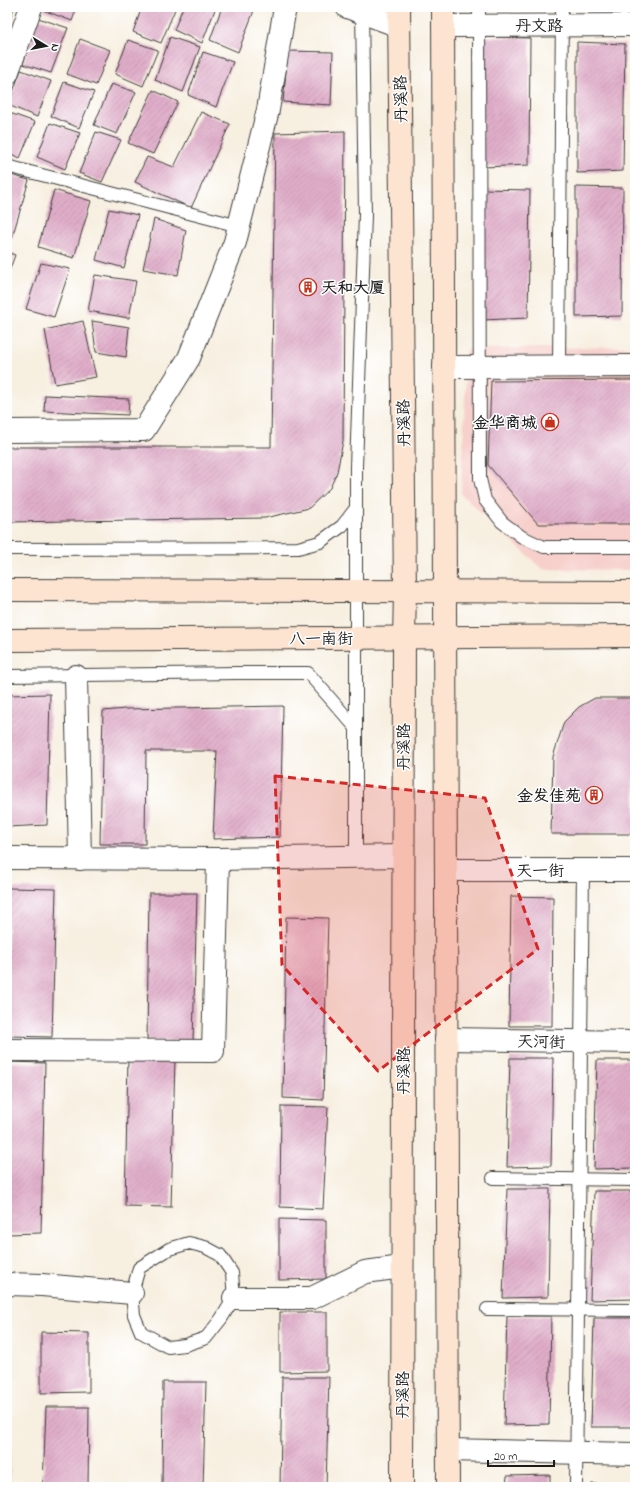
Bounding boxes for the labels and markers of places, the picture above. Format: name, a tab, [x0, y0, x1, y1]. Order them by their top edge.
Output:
building icon: 天和大厦	[298, 277, 318, 297]
place label: 天和大厦	[321, 277, 385, 301]
place label: 金华商城	[473, 412, 537, 436]
shop icon: 金华商城	[540, 412, 560, 432]
place label: 金发佳苑	[517, 785, 581, 809]
building icon: 金发佳苑	[584, 785, 604, 805]

